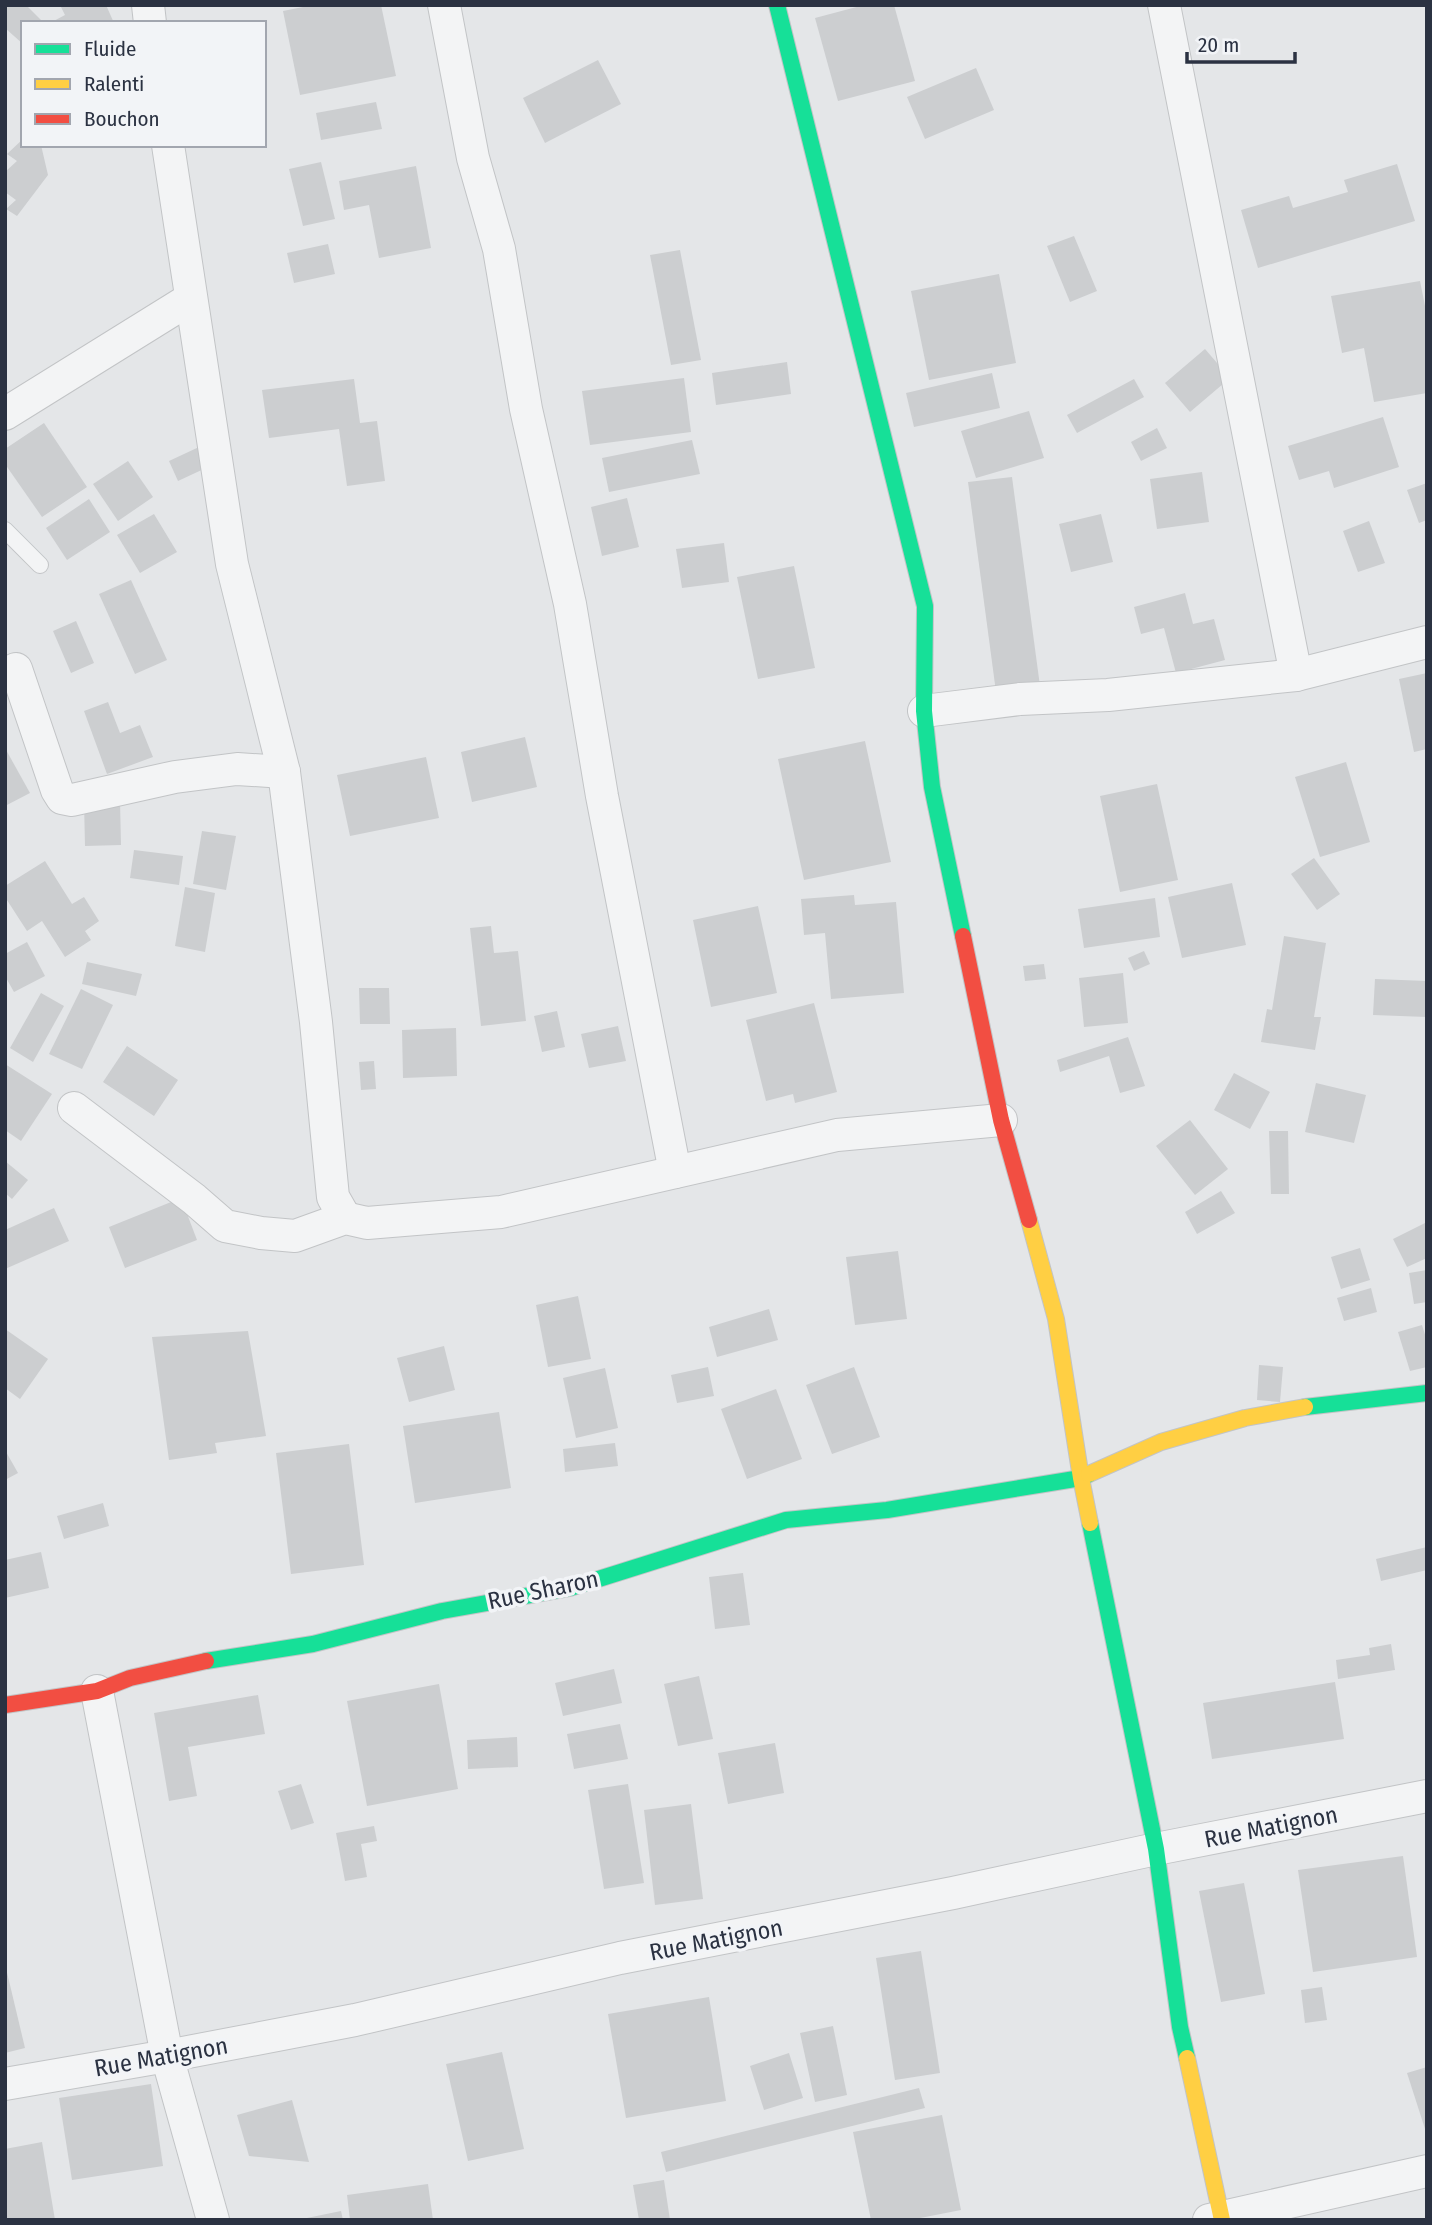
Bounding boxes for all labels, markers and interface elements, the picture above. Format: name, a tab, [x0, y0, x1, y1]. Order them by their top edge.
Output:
legend	[21, 21, 266, 147]
scale bar	[1187, 21, 1296, 65]
text: 20 m	[1198, 32, 1239, 58]
text: Fluide	[84, 36, 136, 62]
text: Ralenti	[84, 71, 144, 97]
text: Bouchon	[84, 106, 160, 132]
street label: Rue Sharon	[485, 1565, 601, 1615]
street label: Rue Matignon	[1202, 1800, 1340, 1854]
street label: Rue Matignon	[647, 1913, 785, 1967]
street label: Rue Matignon	[92, 2031, 230, 2083]

